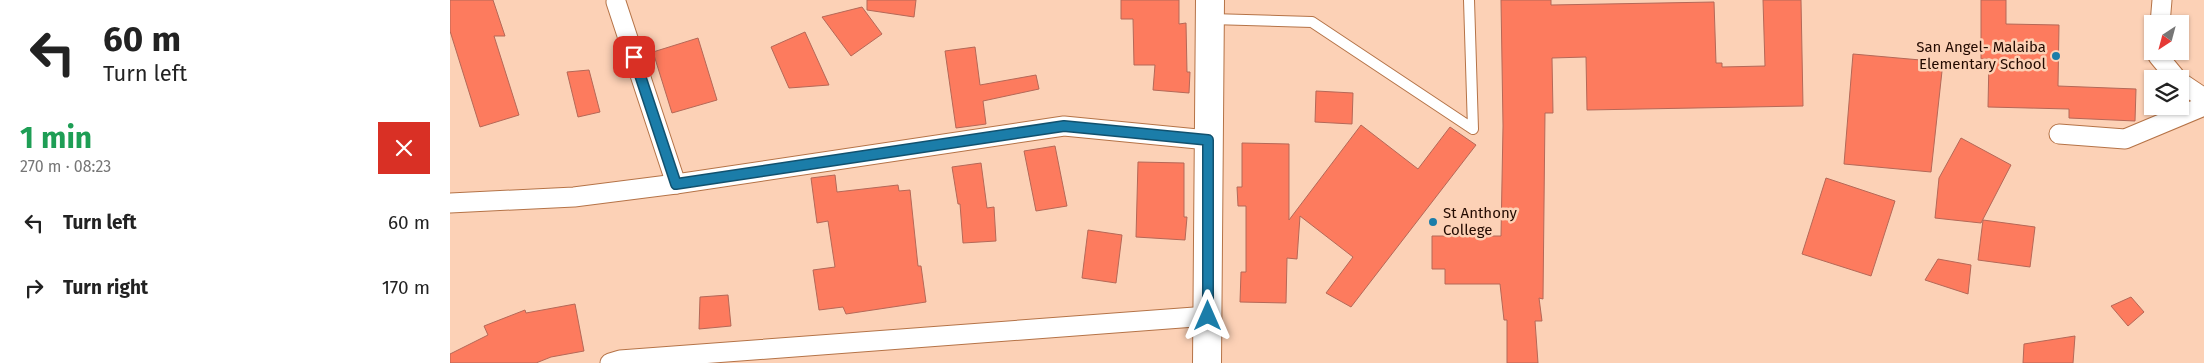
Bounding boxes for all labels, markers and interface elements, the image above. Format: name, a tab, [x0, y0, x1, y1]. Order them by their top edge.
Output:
north arrow	[2144, 15, 2189, 60]
map controls	[2144, 15, 2189, 115]
text: 60 m	[103, 18, 181, 60]
icon: left	[20, 20, 85, 85]
pin	[613, 36, 655, 78]
place label: San Angel- Malaiba Elementary School	[1916, 38, 2047, 73]
icon: arrive	[620, 43, 648, 71]
marker: San Angel- Malaiba Elementary School	[2050, 50, 2062, 62]
text: Turn left	[103, 60, 187, 87]
button: layers	[2144, 70, 2189, 115]
text: 1 min	[20, 120, 92, 156]
button: close	[378, 122, 430, 174]
text: 270 m · 08:23	[20, 157, 111, 176]
place label: St Anthony College	[1443, 204, 1518, 239]
icon: left	[20, 209, 48, 237]
text: Turn left	[63, 211, 137, 234]
text: 60 m	[388, 211, 430, 234]
marker: St Anthony College	[1427, 216, 1439, 228]
icon: right	[20, 274, 48, 302]
text: Turn right	[63, 276, 148, 299]
text: 170 m	[382, 276, 430, 299]
position arrow	[1181, 289, 1233, 341]

